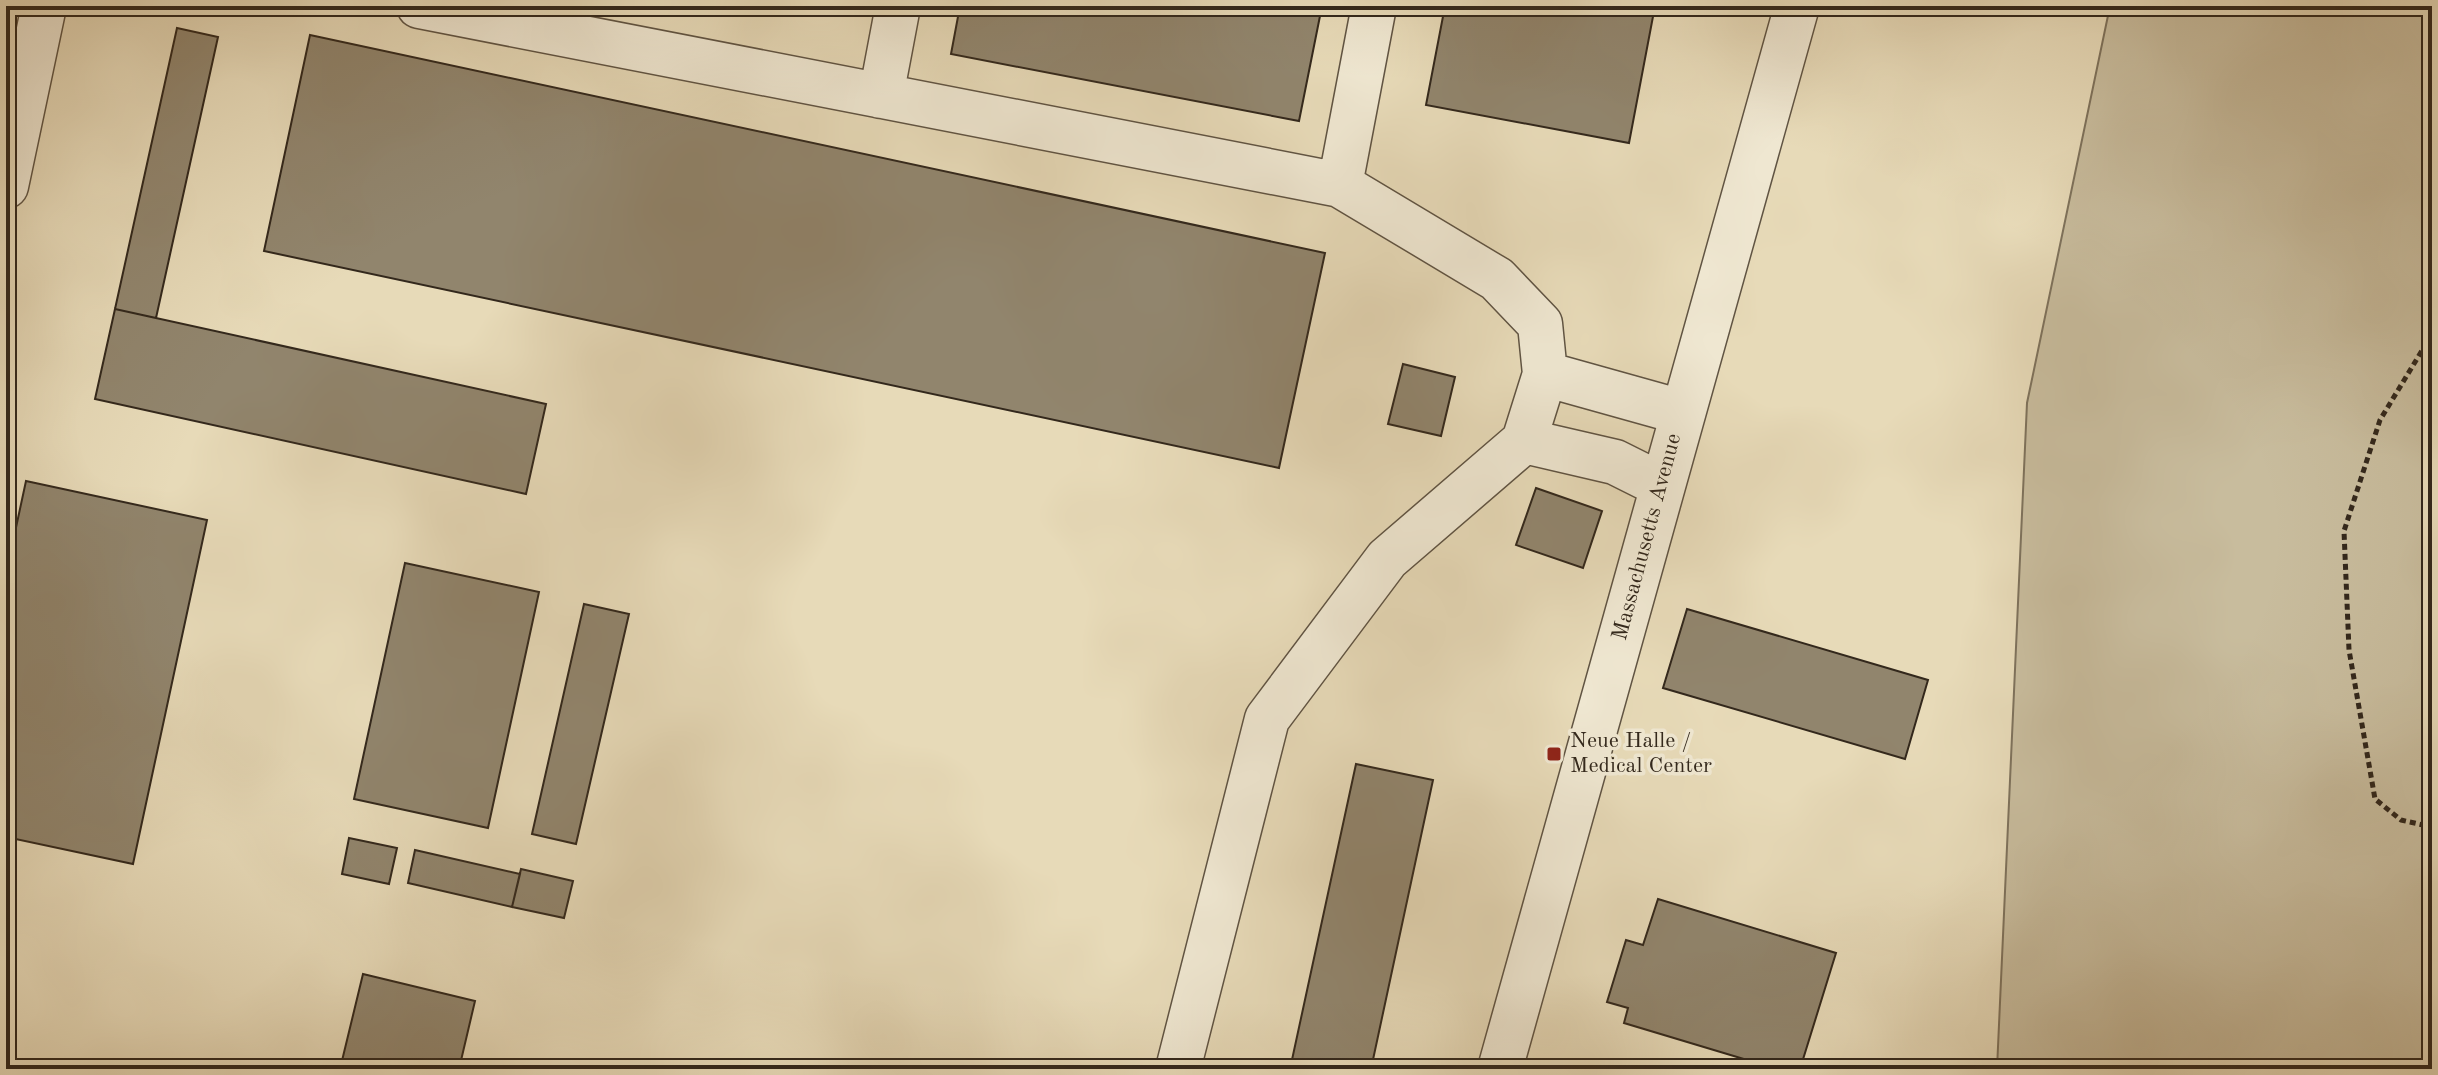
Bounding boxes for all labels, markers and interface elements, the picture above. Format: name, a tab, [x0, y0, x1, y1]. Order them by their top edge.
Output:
street label: Massachusetts Avenue	[1609, 431, 1685, 643]
place label: Neue Halle / Medical Center	[1570, 730, 1712, 777]
marker: Neue Halle / Medical Center	[1545, 745, 1563, 763]

